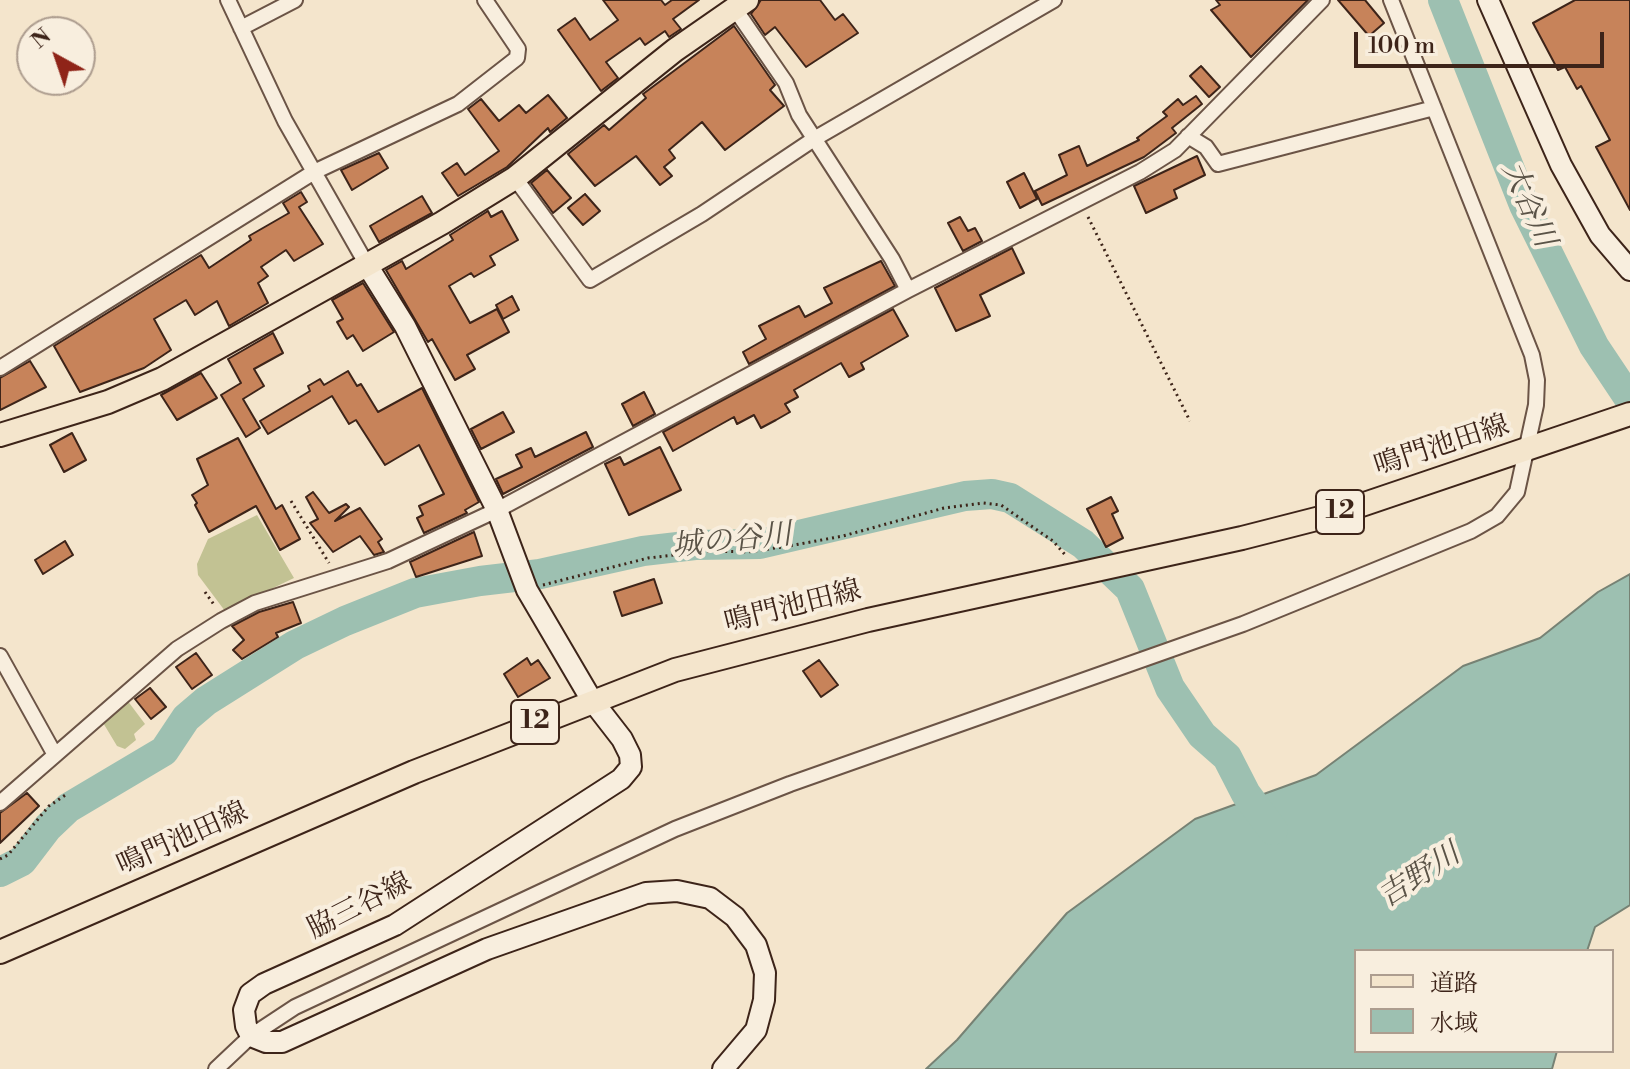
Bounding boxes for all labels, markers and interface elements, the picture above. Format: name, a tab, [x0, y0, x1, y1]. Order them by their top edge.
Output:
north arrow	[16, 16, 96, 96]
scale bar	[1358, 16, 1608, 66]
text: N	[26, 23, 57, 55]
text: 100 m	[1368, 31, 1435, 61]
water label: 大谷川	[1492, 157, 1562, 253]
street label: 鳴門池田線	[1370, 409, 1514, 485]
road number: 12	[1316, 490, 1364, 534]
water label: 城の谷川	[670, 518, 794, 566]
street label: 鳴門池田線	[721, 575, 865, 641]
road number: 12	[511, 700, 559, 744]
street label: 鳴門池田線	[112, 796, 254, 884]
water label: 吉野川	[1372, 837, 1468, 917]
street label: 脇三谷線	[302, 867, 418, 947]
legend	[1354, 949, 1614, 1053]
text: 道路	[1430, 969, 1478, 999]
text: 水域	[1430, 1009, 1478, 1039]

